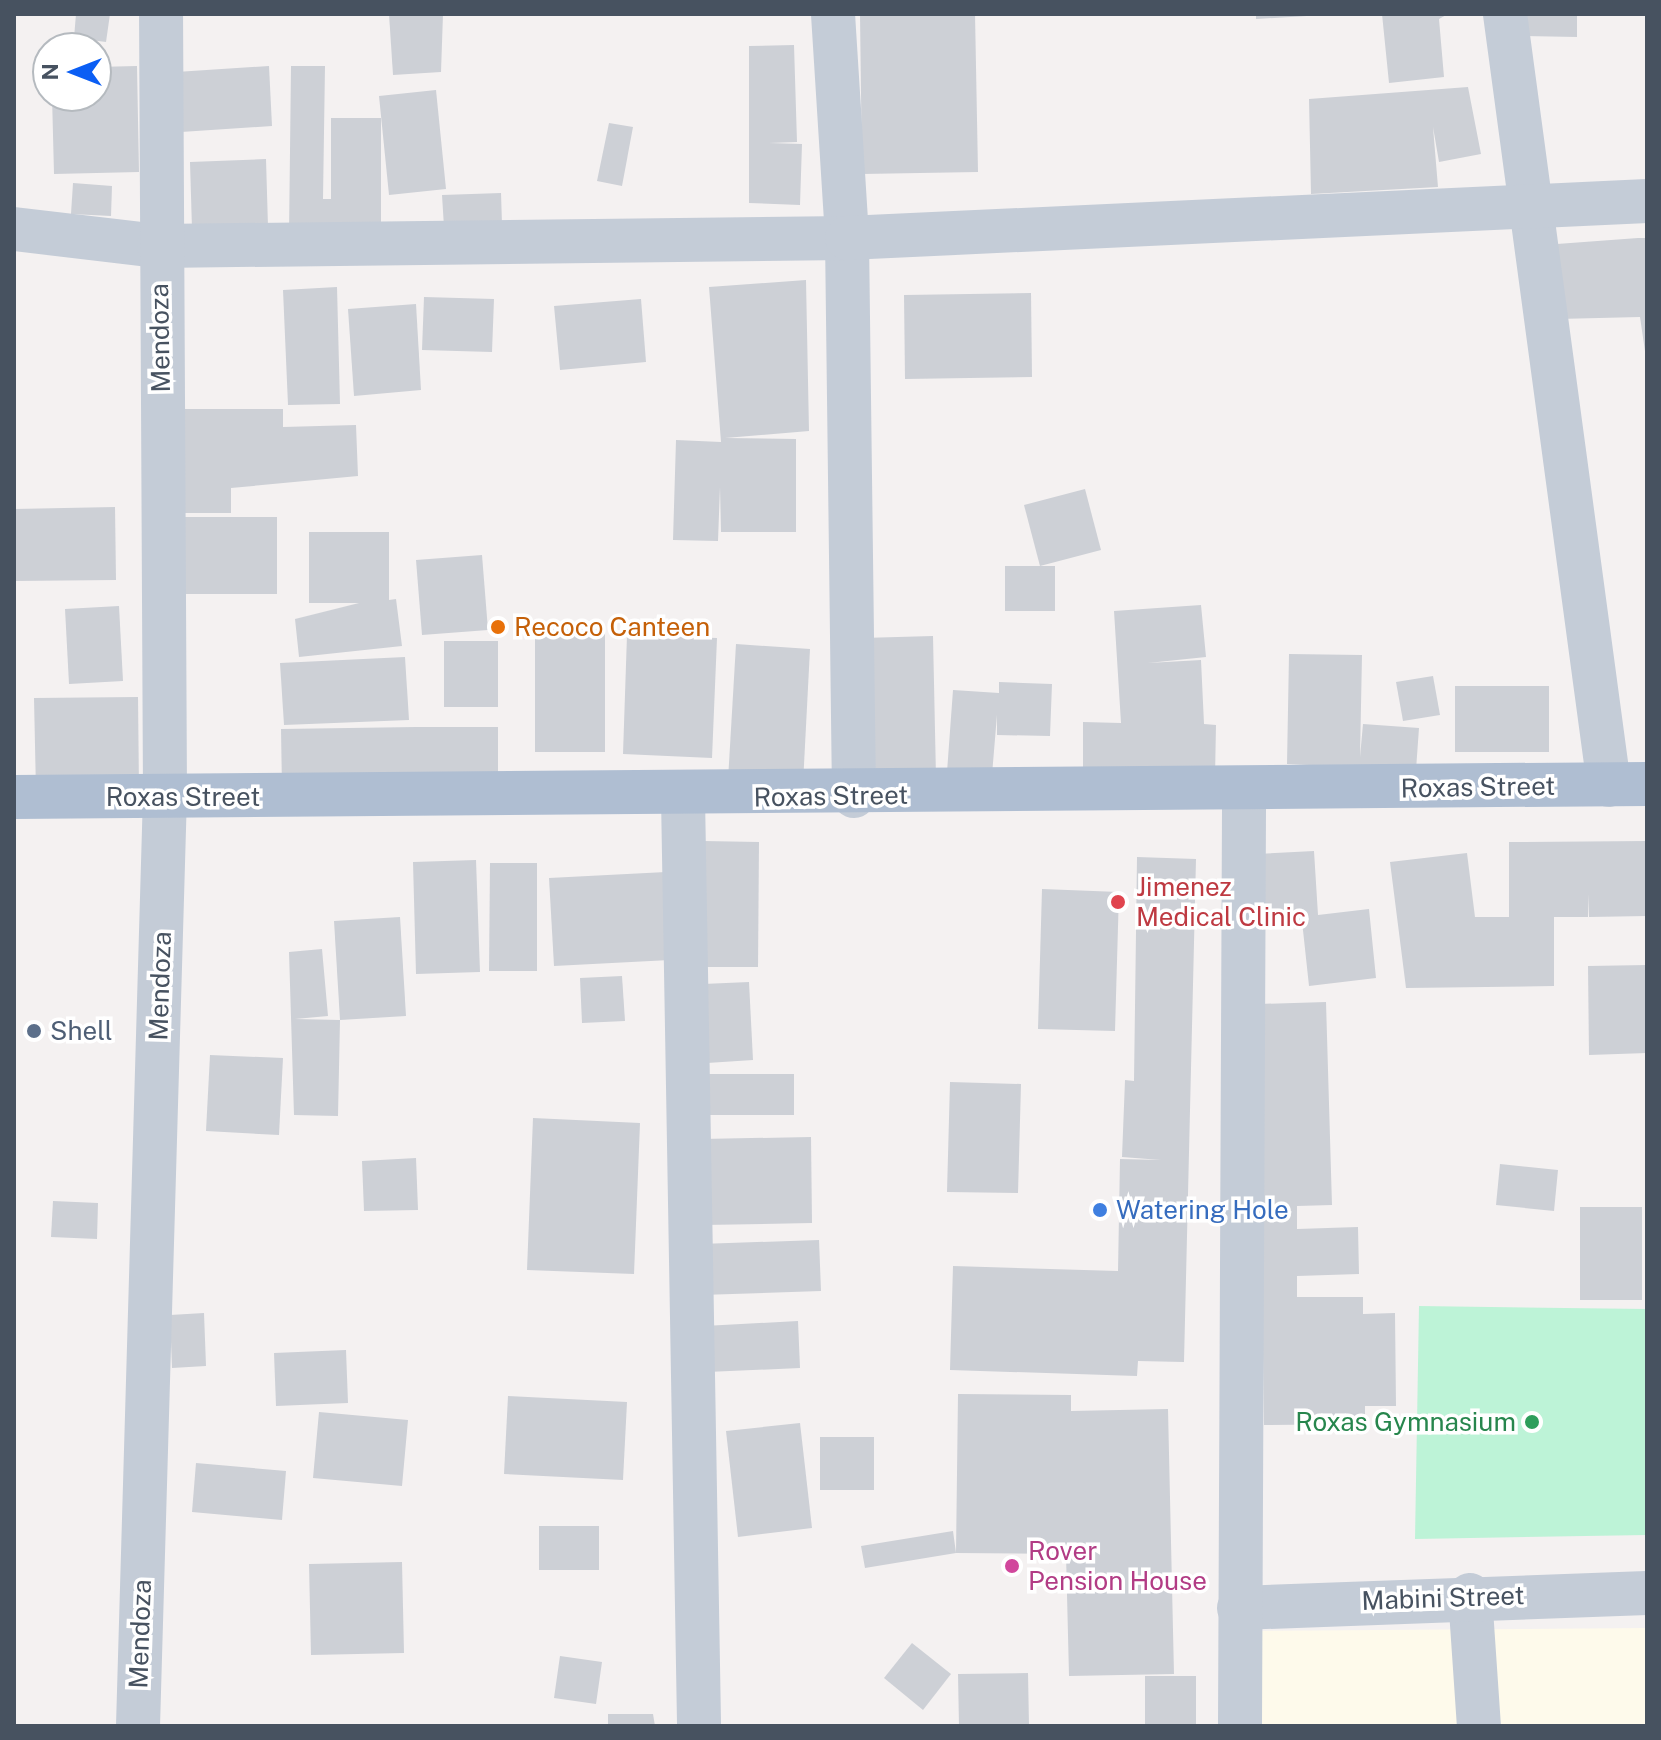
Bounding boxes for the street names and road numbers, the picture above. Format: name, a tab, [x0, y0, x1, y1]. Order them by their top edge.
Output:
street label: Mendoza	[143, 283, 177, 393]
street label: Roxas Street	[1400, 770, 1556, 804]
street label: Roxas Street	[753, 779, 909, 813]
street label: Roxas Street	[106, 781, 260, 813]
street label: Mendoza	[142, 931, 178, 1041]
street label: Mendoza	[122, 1579, 158, 1689]
street label: Mabini Street	[1361, 1580, 1525, 1616]

